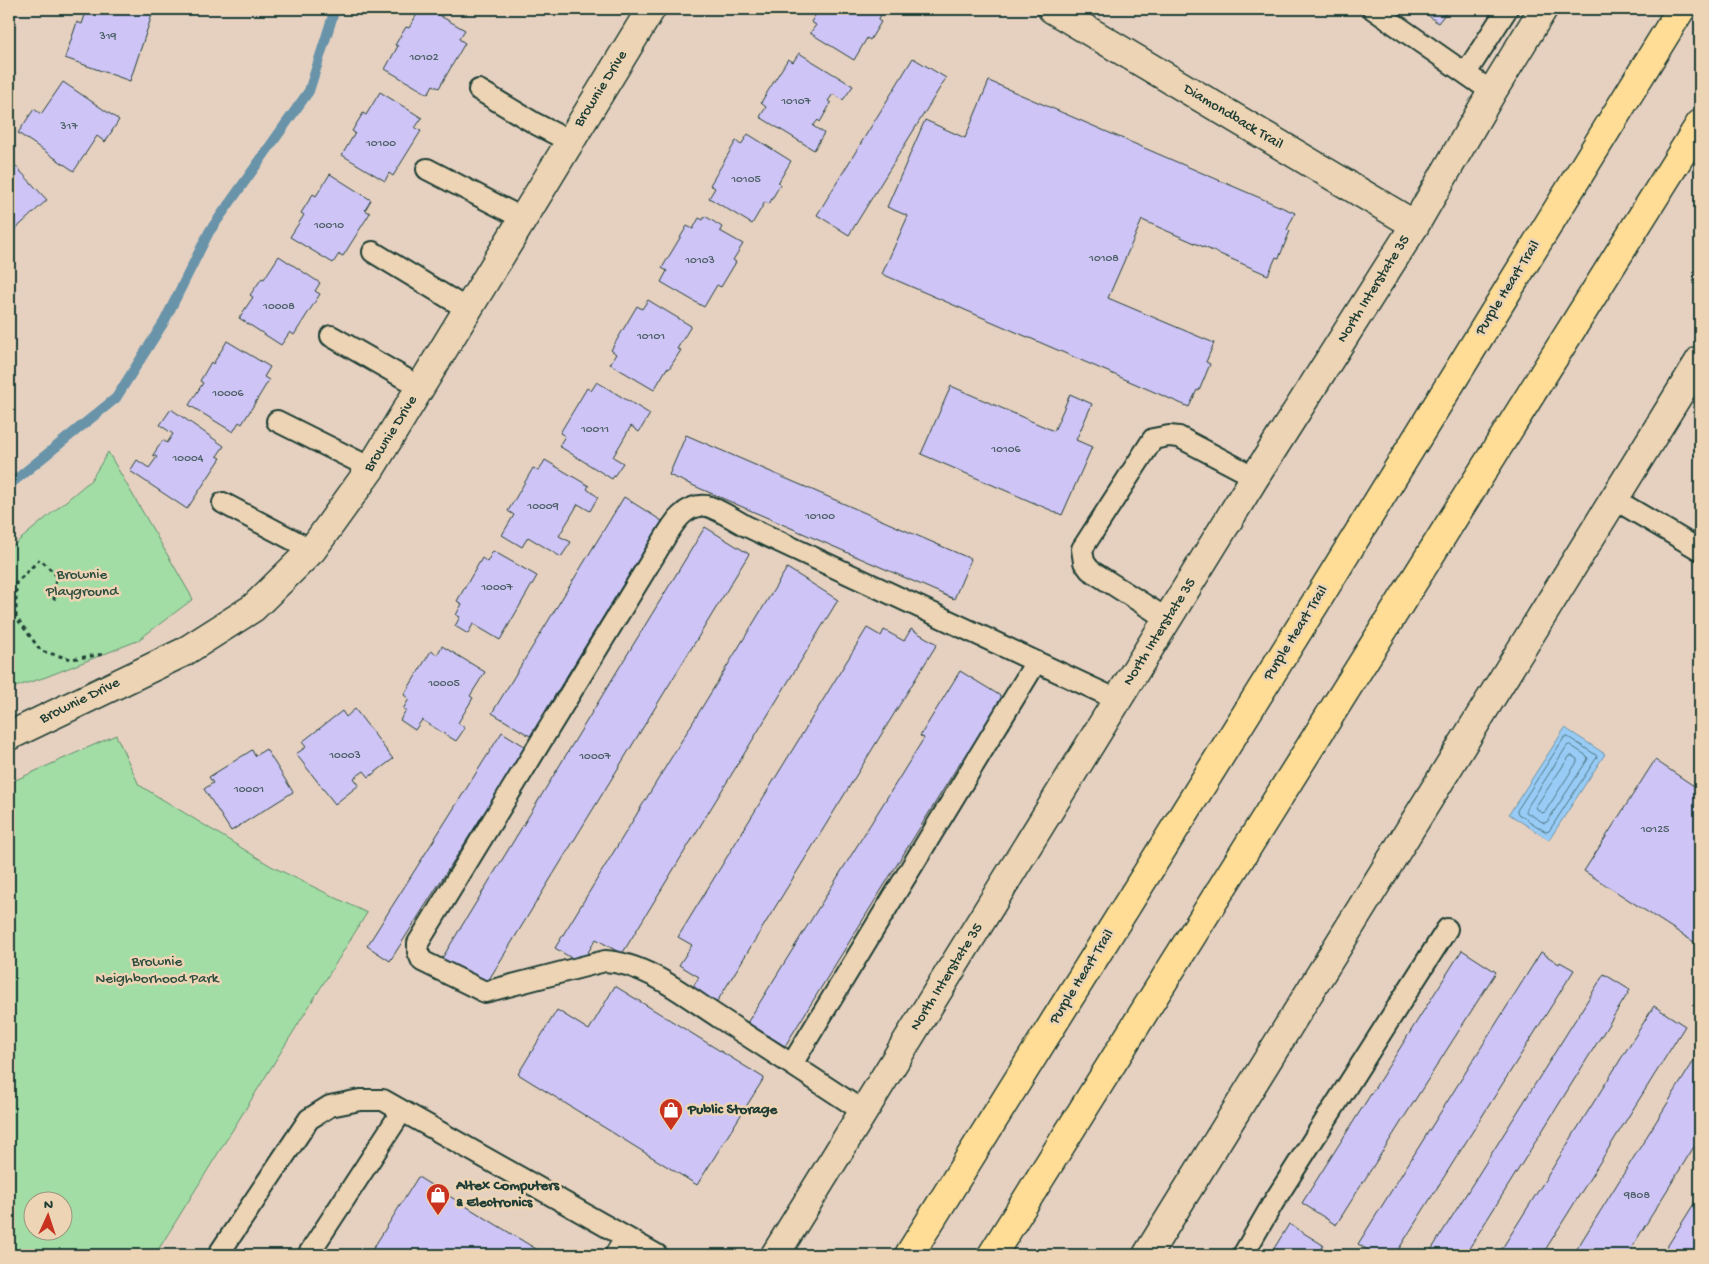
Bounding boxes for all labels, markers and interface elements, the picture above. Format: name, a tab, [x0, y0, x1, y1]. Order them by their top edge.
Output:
house number: 319	[98, 30, 117, 44]
street label: Brownie Drive	[570, 47, 632, 131]
house number: 10102	[408, 51, 439, 65]
street label: Diamondback Trail	[1179, 80, 1286, 154]
house number: 10107	[780, 95, 812, 109]
house number: 317	[59, 120, 78, 134]
house number: 10100	[365, 137, 396, 151]
house number: 10105	[730, 173, 761, 187]
house number: 10010	[313, 219, 344, 233]
street label: North Interstate 35	[1334, 232, 1414, 346]
street label: Purple Heart Trail	[1471, 237, 1544, 339]
house number: 10108	[1088, 252, 1119, 266]
house number: 10103	[684, 254, 715, 268]
house number: 10008	[262, 300, 295, 314]
house number: 10101	[636, 330, 665, 344]
house number: 10006	[211, 387, 245, 401]
street label: Brownie Drive	[360, 392, 422, 476]
house number: 10011	[580, 423, 609, 437]
house number: 10106	[990, 443, 1022, 457]
house number: 10004	[172, 452, 204, 466]
house number: 10009	[526, 500, 559, 514]
house number: 10100	[804, 510, 835, 524]
park label: Brownie Playground	[45, 566, 119, 601]
street label: North Interstate 35	[1120, 575, 1200, 689]
house number: 10007	[480, 581, 514, 595]
street label: Purple Heart Trail	[1259, 582, 1332, 684]
street label: Brownie Drive	[36, 674, 123, 729]
house number: 10005	[427, 677, 460, 691]
house number: 10003	[328, 749, 361, 763]
house number: 10007	[578, 750, 612, 764]
house number: 10001	[233, 783, 264, 797]
house number: 10125	[1640, 823, 1669, 837]
street label: North Interstate 35	[907, 920, 987, 1034]
street label: Purple Heart Trail	[1045, 926, 1118, 1028]
park label: Brownie Neighborhood Park	[96, 953, 220, 988]
shop icon: Public Storage	[658, 1097, 684, 1131]
place label: Public Storage	[687, 1101, 778, 1119]
place label: Altex Computers & Electronics	[455, 1177, 561, 1212]
shop icon: Altex Computers & Electronics	[425, 1182, 451, 1216]
house number: 9808	[1623, 1189, 1650, 1203]
north arrow	[22, 1192, 72, 1242]
text: N	[44, 1197, 54, 1214]

